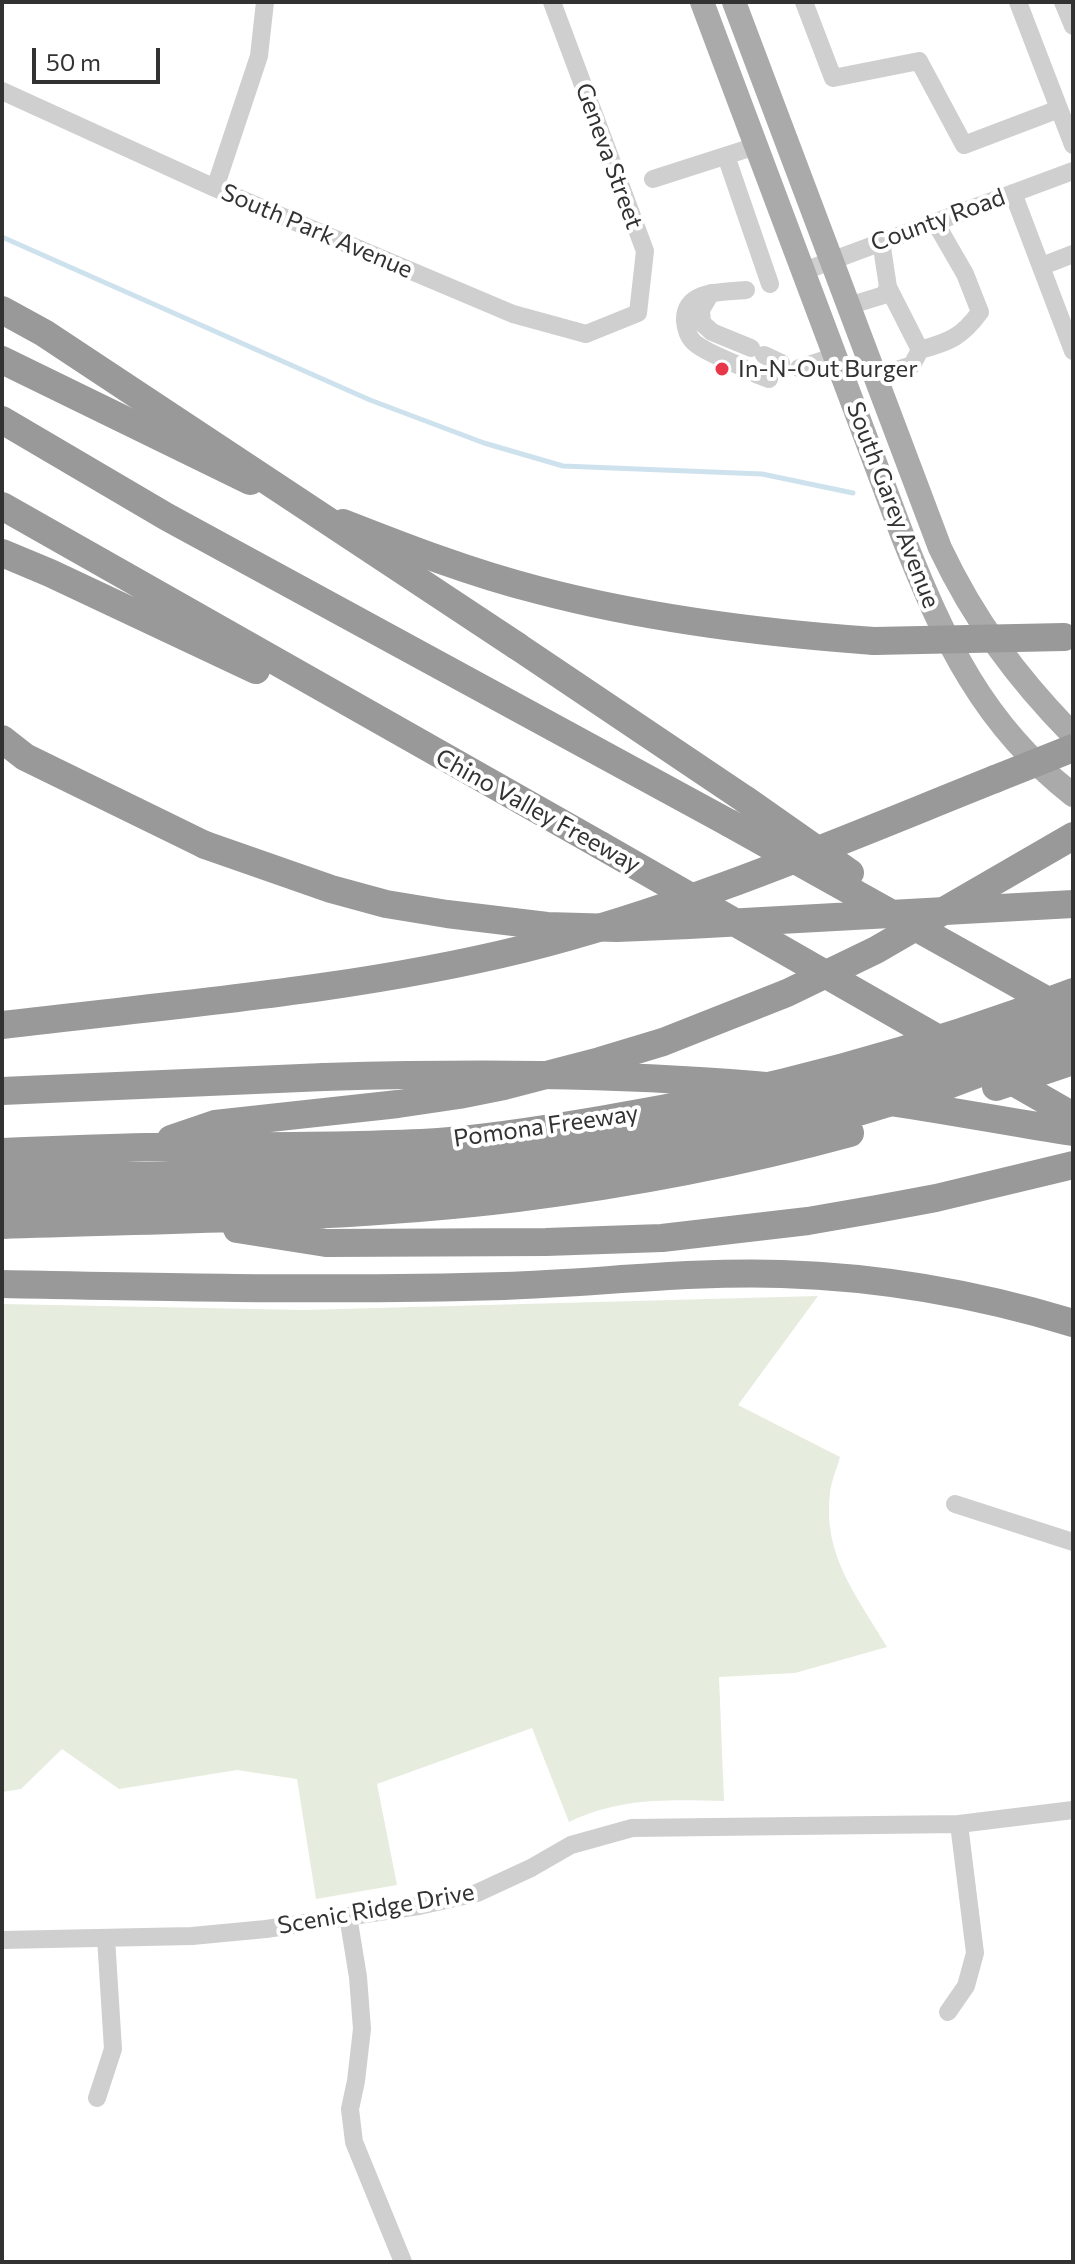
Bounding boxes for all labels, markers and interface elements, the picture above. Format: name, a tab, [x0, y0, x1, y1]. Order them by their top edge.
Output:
scale bar	[36, 32, 164, 82]
text: 50 m	[46, 47, 101, 76]
street label: Geneva Street	[569, 79, 649, 233]
street label: South Park Avenue	[217, 178, 417, 284]
street label: County Road	[867, 182, 1009, 258]
place label: In-N-Out Burger	[738, 355, 918, 383]
marker: In-N-Out Burger	[713, 360, 731, 378]
street label: South Garey Avenue	[840, 398, 946, 612]
street label: Chino Valley Freeway	[431, 743, 645, 879]
street label: Pomona Freeway	[452, 1099, 640, 1153]
street label: Scenic Ridge Drive	[275, 1878, 477, 1940]

